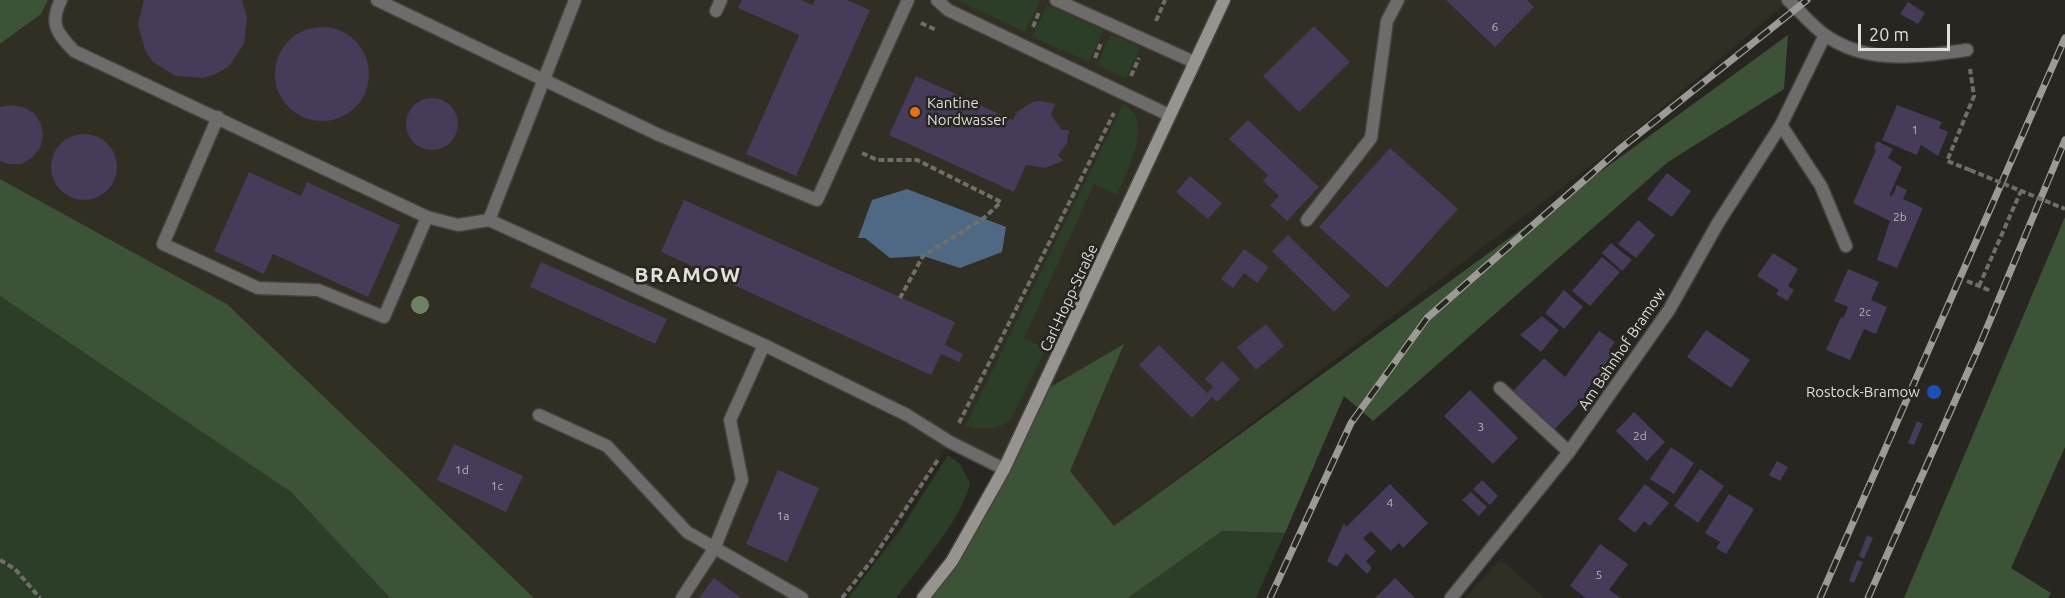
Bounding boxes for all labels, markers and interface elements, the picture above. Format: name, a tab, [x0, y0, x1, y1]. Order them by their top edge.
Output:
scale bar	[1861, 12, 1952, 50]
house number: 6	[1492, 20, 1498, 34]
text: 20 m	[1869, 24, 1909, 44]
place label: Kantine Nordwasser	[927, 94, 1007, 129]
marker: Kantine Nordwasser	[908, 105, 922, 119]
house number: 1	[1912, 123, 1918, 137]
house number: 2b	[1893, 210, 1907, 224]
street label: Carl-Hopp-Straße	[1036, 241, 1102, 355]
district label: BRAMOW	[635, 262, 741, 288]
street label: Am Bahnhof Bramow	[1574, 285, 1670, 413]
house number: 2c	[1859, 305, 1871, 319]
place label: Rostock-Bramow	[1806, 383, 1920, 401]
marker: Rostock-Bramow	[1925, 383, 1943, 401]
house number: 3	[1478, 420, 1484, 434]
house number: 2d	[1633, 429, 1647, 443]
house number: 1d	[455, 463, 469, 477]
house number: 1c	[491, 479, 503, 493]
house number: 4	[1387, 496, 1393, 510]
house number: 1a	[777, 509, 789, 523]
house number: 5	[1596, 568, 1602, 582]

